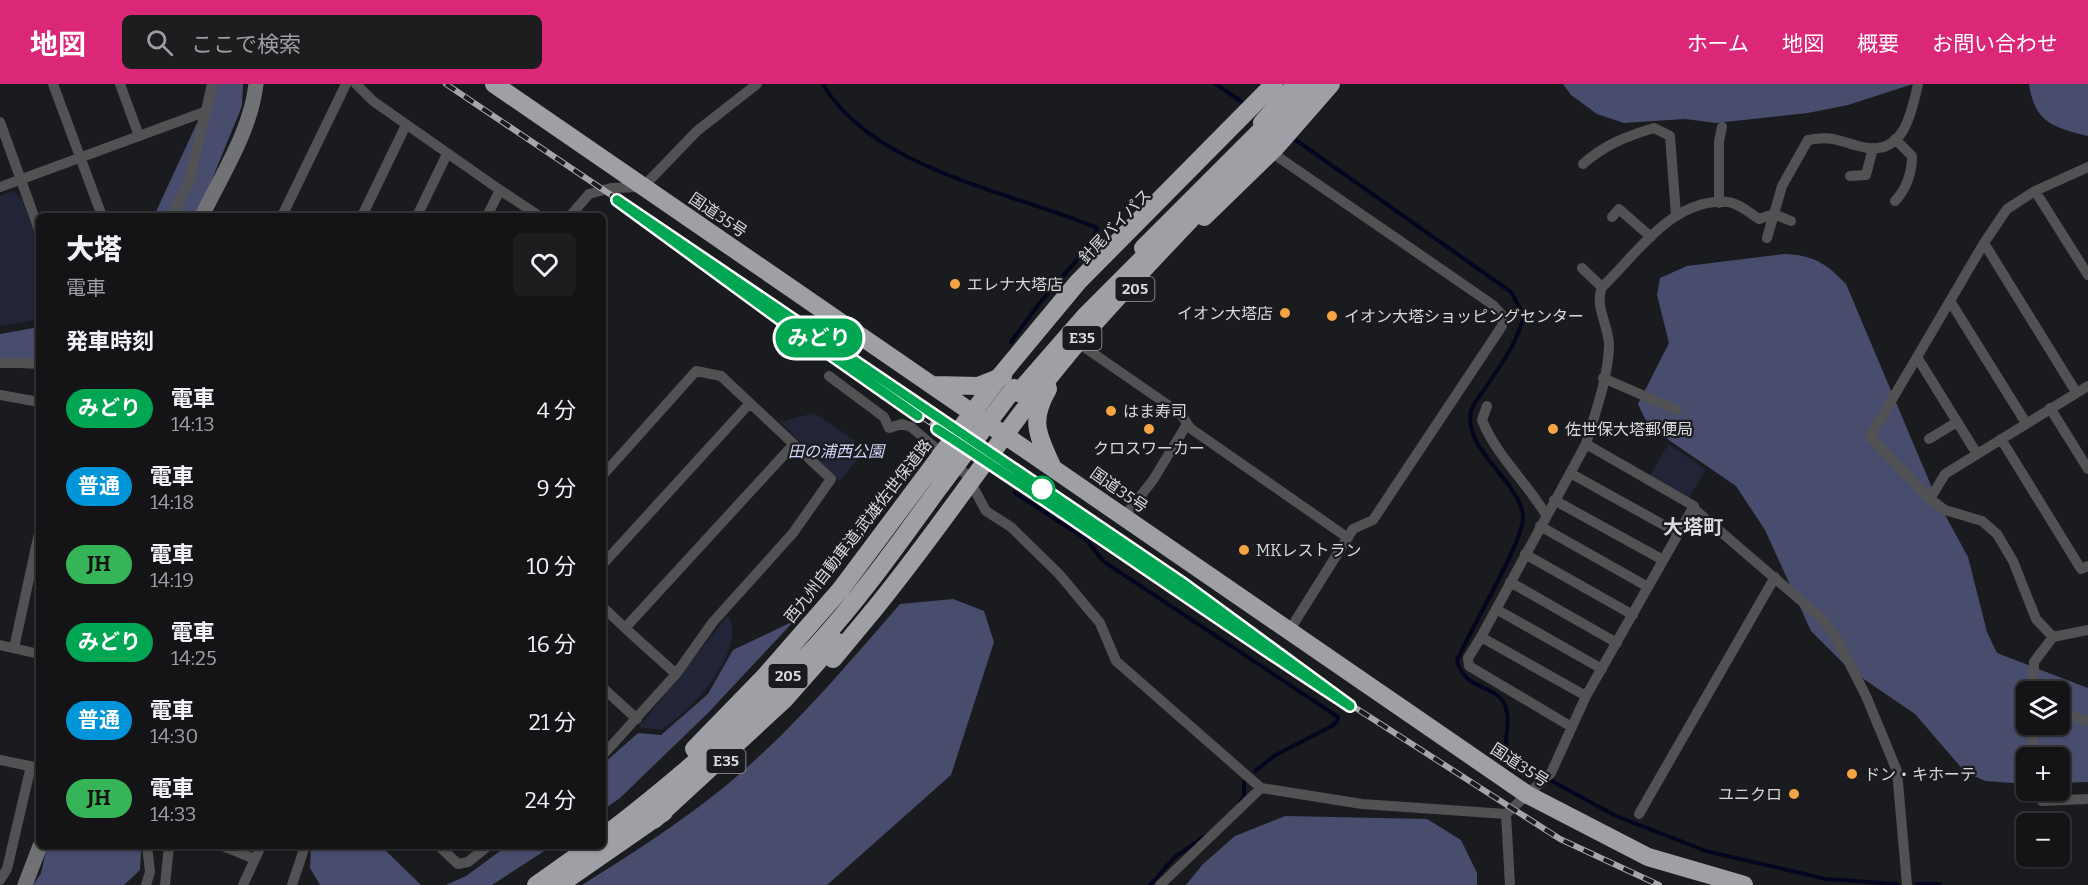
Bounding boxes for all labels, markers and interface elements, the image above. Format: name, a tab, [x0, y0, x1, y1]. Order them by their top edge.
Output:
search box	[122, 15, 542, 69]
icon: search	[143, 26, 176, 59]
text: 地図	[30, 28, 86, 61]
text: ここで検索	[191, 31, 301, 58]
text: ホーム	[1687, 31, 1749, 57]
text: 地図	[1782, 31, 1824, 57]
text: 概要	[1857, 31, 1899, 57]
text: お問い合わせ	[1932, 31, 2058, 57]
street label: 針尾バイパス	[1075, 185, 1155, 267]
street label: 国道35号	[685, 189, 751, 241]
text: 大塔	[66, 233, 122, 266]
button: heart	[513, 233, 576, 296]
place label: エレナ大塔店	[967, 275, 1063, 294]
text: 電車	[66, 276, 106, 300]
marker: エレナ大塔店	[948, 277, 962, 291]
road number: 205	[1116, 277, 1154, 301]
place label: イオン大塔店	[1177, 304, 1273, 323]
marker: イオン大塔店	[1278, 306, 1292, 320]
place label: イオン大塔ショッピングセンター	[1344, 307, 1584, 326]
marker: イオン大塔ショッピングセンター	[1325, 309, 1339, 323]
line badge: みどり	[784, 318, 854, 358]
text: みどり	[788, 325, 851, 351]
road number: E35	[1062, 326, 1102, 350]
text: 発車時刻	[66, 328, 154, 355]
text: 電車	[171, 385, 215, 412]
text: みどり	[78, 395, 141, 421]
text: 4 分	[537, 397, 576, 424]
place label: はま寿司	[1123, 402, 1187, 421]
marker: はま寿司	[1104, 404, 1118, 418]
text: 14:13	[171, 412, 215, 436]
place label: 佐世保大塔郵便局	[1565, 420, 1693, 439]
marker: クロスワーカー	[1142, 422, 1156, 436]
marker: 佐世保大塔郵便局	[1546, 422, 1560, 436]
street label: 西九州自動車道;武雄佐世保道路	[780, 436, 936, 626]
place label: クロスワーカー	[1093, 439, 1205, 458]
park label: 田の浦西公園	[788, 442, 886, 461]
text: 電車	[150, 463, 194, 490]
street label: 国道35号	[1087, 463, 1151, 517]
text: 普通	[78, 473, 120, 499]
text: 9 分	[537, 475, 576, 502]
unlabelled marker	[1029, 476, 1055, 502]
text: 14:18	[150, 490, 194, 514]
district label: 大塔町	[1663, 515, 1723, 539]
text: 電車	[150, 541, 194, 568]
place label: MKレストラン	[1256, 541, 1362, 560]
marker: MKレストラン	[1237, 543, 1251, 557]
text: JH	[87, 551, 111, 577]
text: 10 分	[527, 553, 576, 580]
text: 14:19	[150, 568, 194, 592]
text: 電車	[171, 619, 215, 646]
text: みどり	[78, 629, 141, 655]
text: 16 分	[528, 631, 576, 658]
text: 14:25	[171, 646, 217, 670]
road number: 205	[768, 664, 808, 688]
map controls	[2016, 681, 2070, 867]
button: layers	[2016, 681, 2070, 735]
text: 電車	[150, 697, 194, 724]
text: 普通	[78, 707, 120, 733]
text: 21 分	[529, 709, 576, 736]
text: 14:30	[150, 724, 198, 748]
street label: 国道35号	[1487, 739, 1553, 791]
button: +	[2016, 747, 2070, 801]
road number: E35	[706, 749, 746, 773]
place label: ドン・キホーテ	[1864, 765, 1976, 784]
marker: ドン・キホーテ	[1845, 767, 1859, 781]
text: 電車	[150, 775, 194, 802]
text: JH	[87, 785, 111, 811]
place label: ユニクロ	[1718, 785, 1782, 804]
text: 24 分	[525, 787, 576, 814]
marker: ユニクロ	[1787, 787, 1801, 801]
text: 14:33	[150, 802, 196, 826]
button: −	[2016, 813, 2070, 867]

